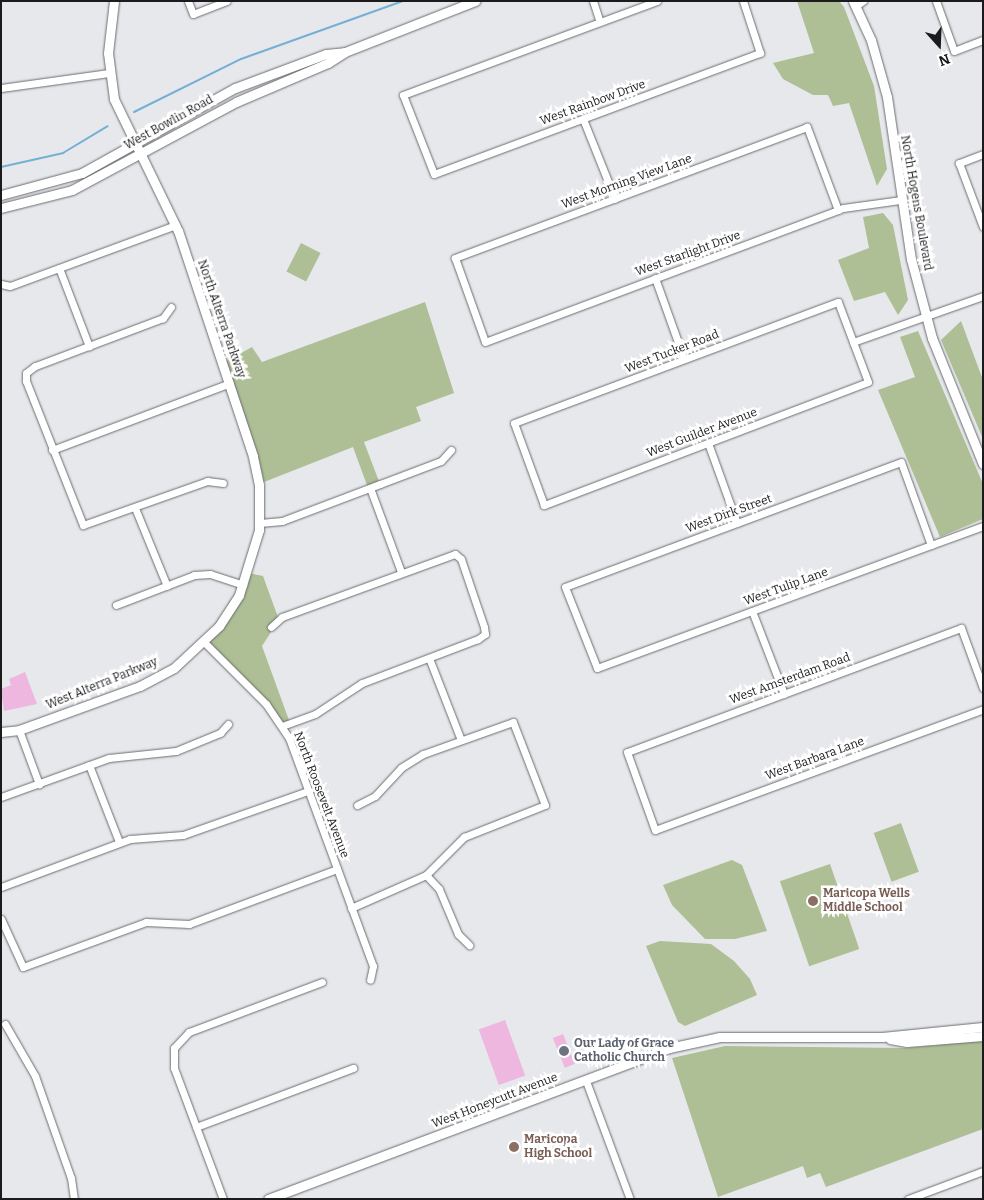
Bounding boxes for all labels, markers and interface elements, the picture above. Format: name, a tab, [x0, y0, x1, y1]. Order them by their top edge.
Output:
north arrow	[914, 20, 964, 70]
text: N	[936, 50, 952, 69]
street label: West Rainbow Drive	[538, 77, 648, 129]
street label: West Bowlin Road	[122, 93, 216, 153]
street label: North Hogens Boulevard	[897, 134, 935, 272]
street label: West Morning View Lane	[560, 152, 694, 212]
street label: West Starlight Drive	[634, 228, 742, 280]
street label: North Alterra Parkway	[194, 258, 248, 380]
street label: West Tucker Road	[623, 327, 721, 377]
street label: West Guilder Avenue	[645, 405, 759, 461]
street label: West Dirk Street	[684, 492, 774, 536]
street label: West Tulip Lane	[742, 565, 830, 609]
street label: West Amsterdam Road	[728, 650, 852, 708]
street label: West Alterra Parkway	[44, 655, 160, 713]
street label: North Roosevelt Avenue	[290, 730, 352, 860]
street label: West Barbara Lane	[764, 734, 866, 784]
place label: Maricopa Wells Middle School	[823, 887, 910, 915]
marker: Maricopa Wells Middle School	[807, 895, 819, 907]
place label: Our Lady of Grace Catholic Church	[574, 1037, 674, 1065]
marker: Our Lady of Grace Catholic Church	[558, 1045, 570, 1057]
street label: West Honeycutt Avenue	[430, 1070, 560, 1132]
place label: Maricopa High School	[524, 1133, 592, 1161]
marker: Maricopa High School	[508, 1141, 520, 1153]

